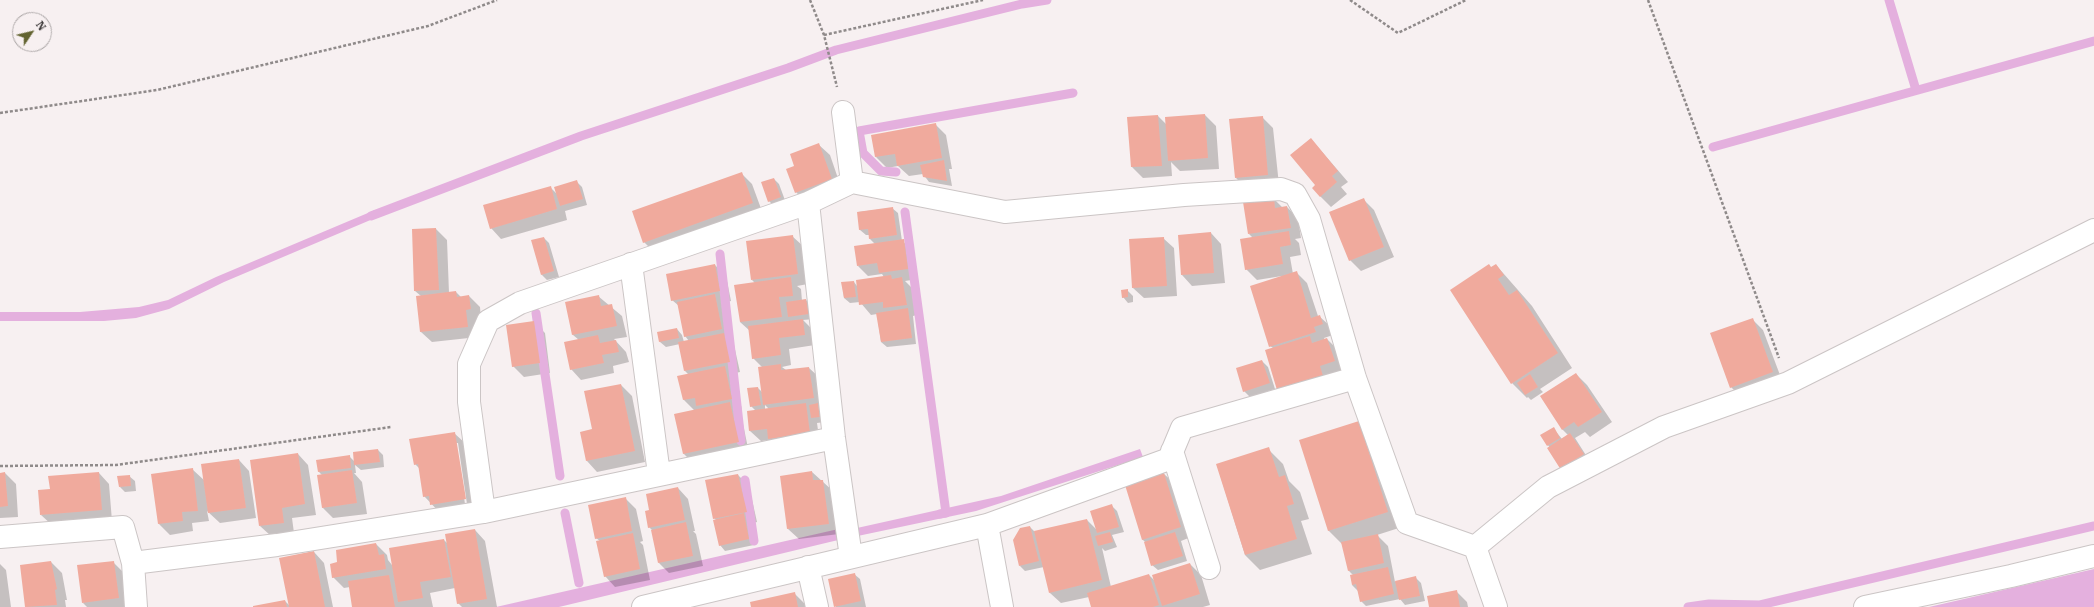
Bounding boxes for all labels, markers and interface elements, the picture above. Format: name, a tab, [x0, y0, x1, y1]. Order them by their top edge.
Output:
north arrow	[12, 12, 52, 52]
text: N	[33, 18, 49, 33]

